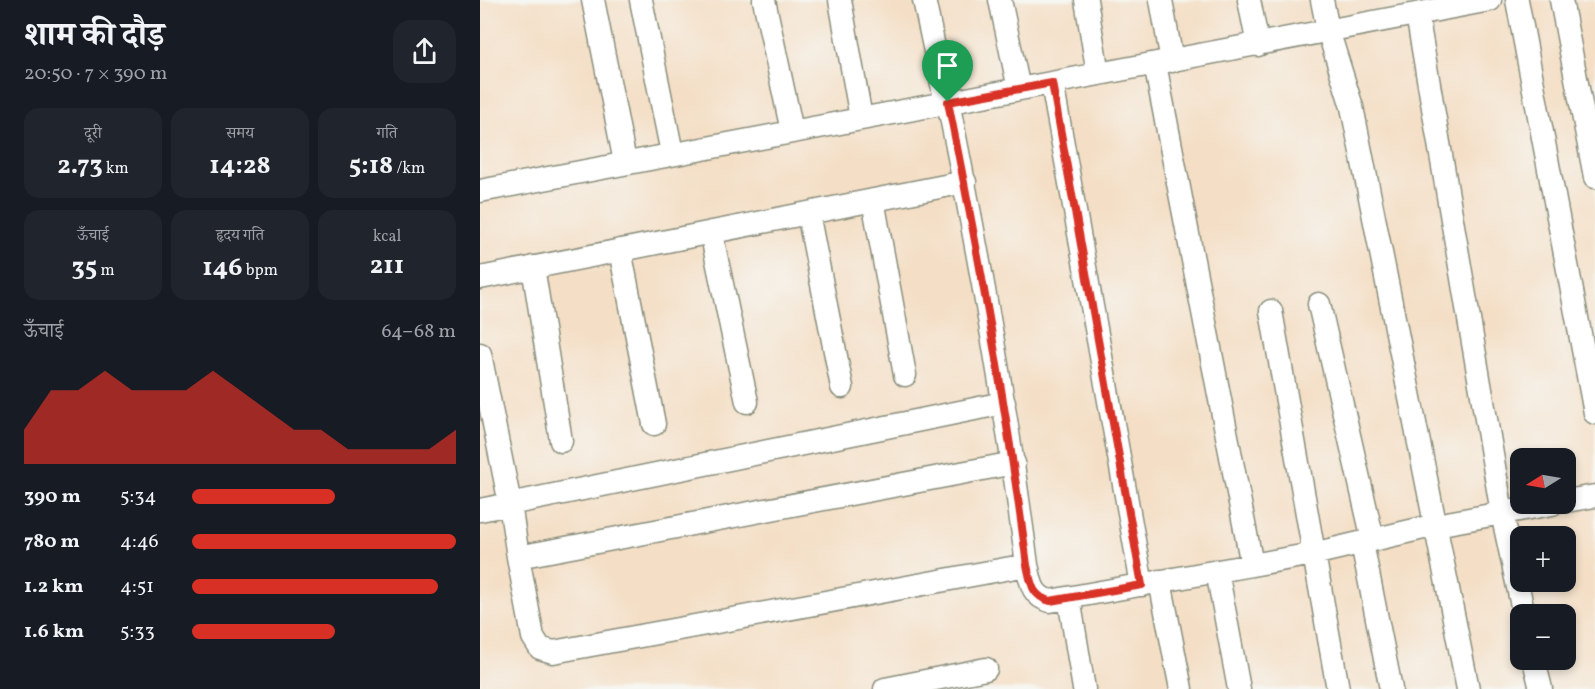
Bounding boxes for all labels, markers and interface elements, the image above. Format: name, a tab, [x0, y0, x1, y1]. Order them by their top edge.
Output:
text: शाम की दौड़	[24, 14, 164, 60]
button: share	[393, 20, 456, 83]
pin	[922, 40, 973, 102]
icon: arrive	[931, 49, 964, 82]
text: 20:50 · 7 × 390 m	[24, 60, 168, 88]
text: दूरी	[84, 123, 102, 145]
text: समय	[226, 123, 254, 145]
text: गति	[377, 123, 397, 145]
text: 2.73	[57, 148, 103, 184]
text: 14:28	[209, 148, 271, 184]
text: 5:18	[349, 148, 393, 184]
text: km	[103, 158, 129, 180]
text: /km	[393, 158, 425, 180]
text: ऊँचाई	[77, 225, 109, 247]
text: हृदय गति	[216, 225, 264, 247]
text: kcal	[373, 226, 401, 248]
text: 211	[370, 248, 404, 284]
text: 35	[71, 250, 97, 286]
text: 146	[202, 250, 243, 286]
text: m	[97, 260, 115, 282]
text: bpm	[243, 260, 278, 282]
text: ऊँचाई	[24, 318, 63, 346]
text: 64–68 m	[381, 318, 456, 346]
north arrow	[1510, 448, 1576, 514]
map controls	[1510, 448, 1576, 670]
text: 390 m	[24, 483, 81, 511]
text: 5:34	[120, 483, 157, 511]
button: +	[1510, 526, 1576, 592]
text: 780 m	[24, 528, 80, 556]
text: 4:46	[120, 528, 159, 556]
text: 1.2 km	[24, 573, 84, 601]
text: 4:51	[120, 573, 154, 601]
button: −	[1510, 604, 1576, 670]
text: 1.6 km	[24, 618, 84, 646]
text: 5:33	[120, 618, 155, 646]

